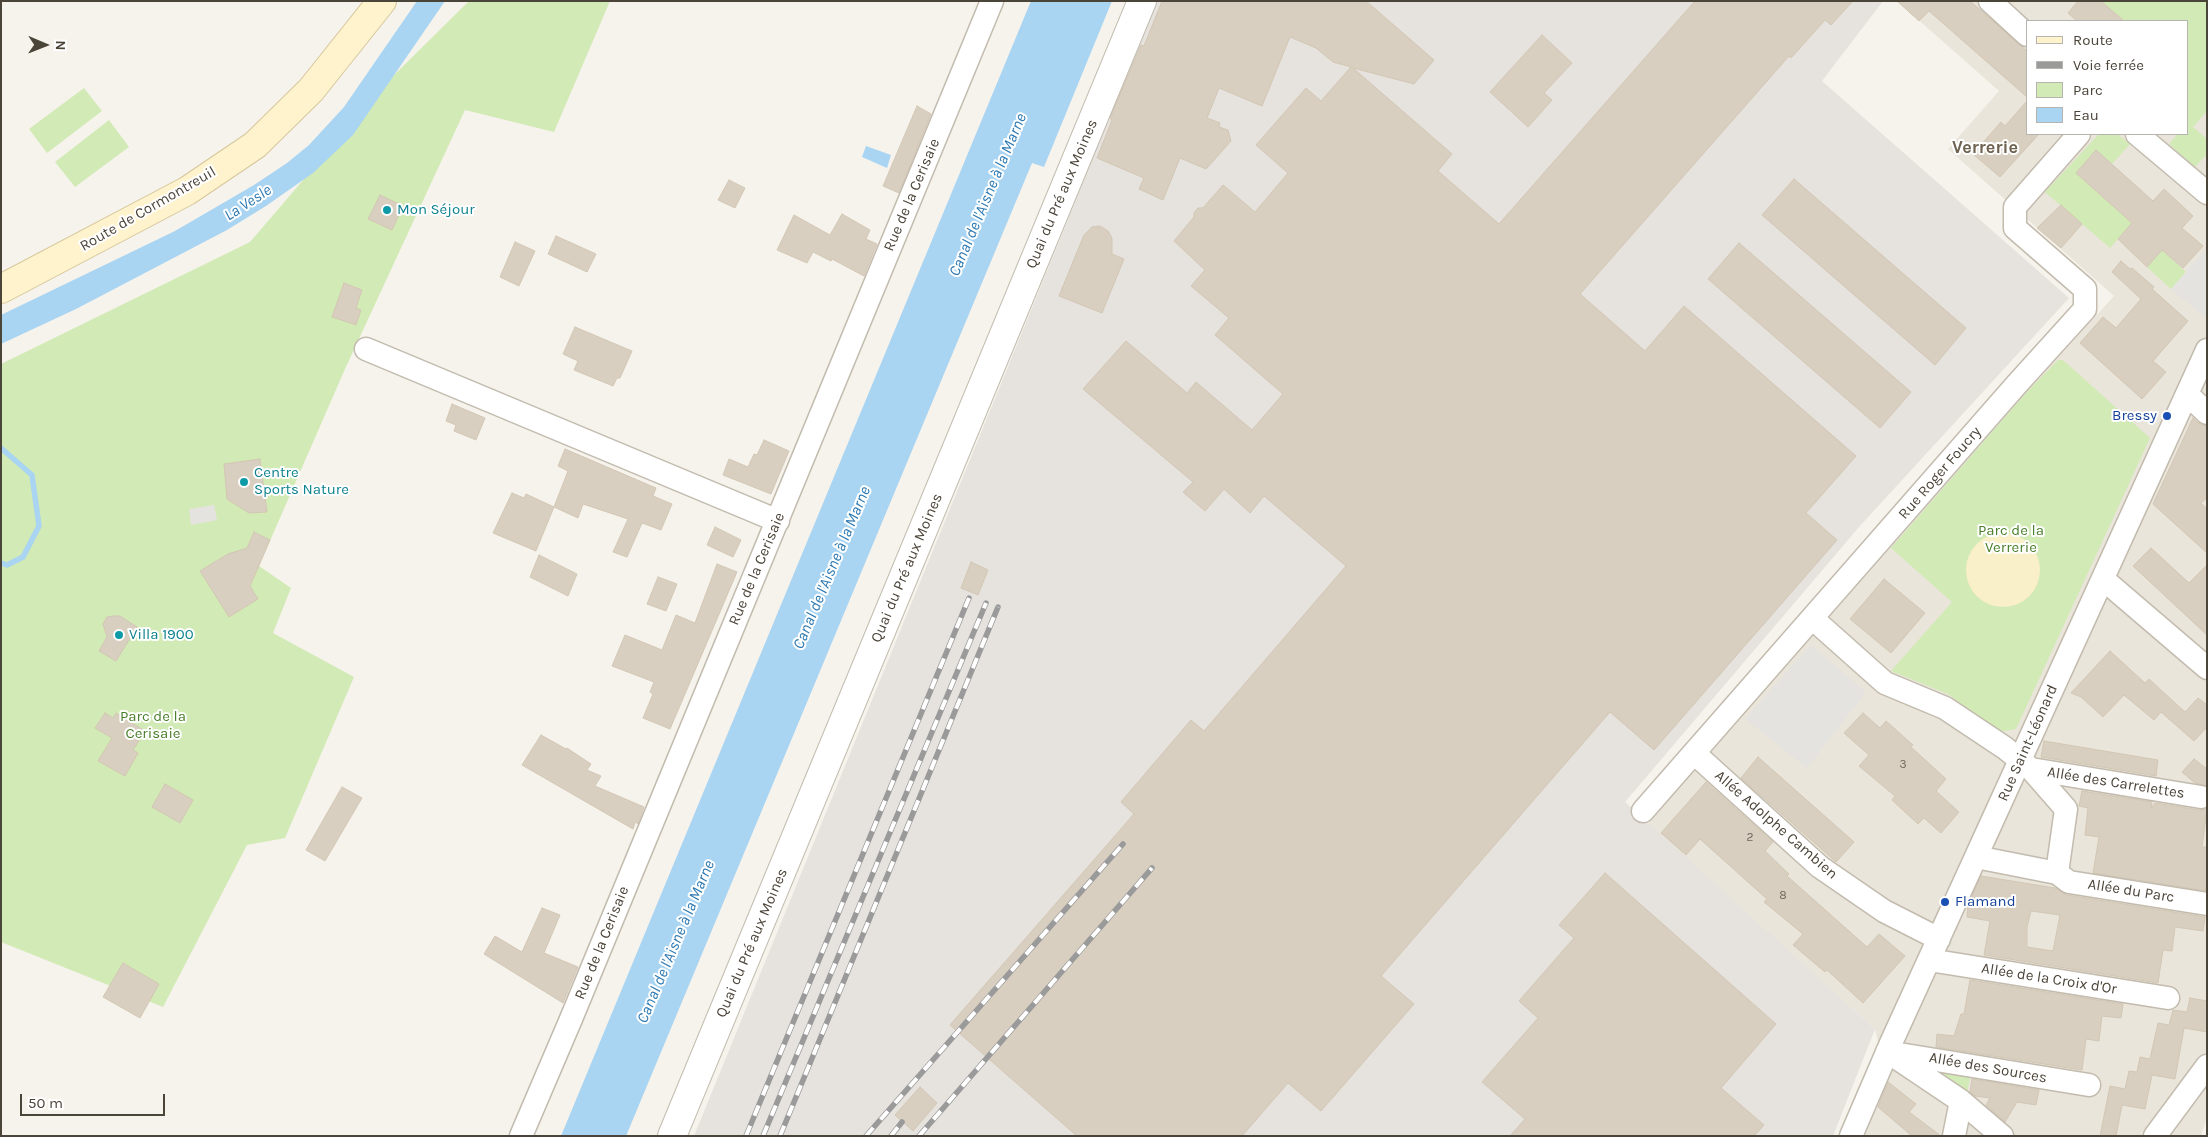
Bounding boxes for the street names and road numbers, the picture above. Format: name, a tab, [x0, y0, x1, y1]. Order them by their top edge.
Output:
street label: Quai du Pré aux Moines	[1022, 117, 1102, 271]
street label: Rue de la Cerisaie	[880, 136, 944, 254]
street label: Route de Cormontreuil	[77, 163, 219, 255]
street label: Rue Roger Foucry	[1895, 423, 1985, 523]
street label: Quai du Pré aux Moines	[867, 491, 947, 645]
street label: Rue de la Cerisaie	[725, 510, 789, 628]
street label: Rue Saint-Léonard	[1994, 682, 2062, 804]
street label: Allée des Carrelettes	[2046, 763, 2186, 803]
street label: Allée Adolphe Cambien	[1711, 767, 1841, 883]
street label: Quai du Pré aux Moines	[712, 866, 792, 1020]
street label: Allée du Parc	[2087, 875, 2175, 907]
street label: Rue de la Cerisaie	[571, 884, 633, 1002]
street label: Allée de la Croix d'Or	[1980, 959, 2118, 999]
street label: Allée des Sources	[1928, 1049, 2048, 1087]

